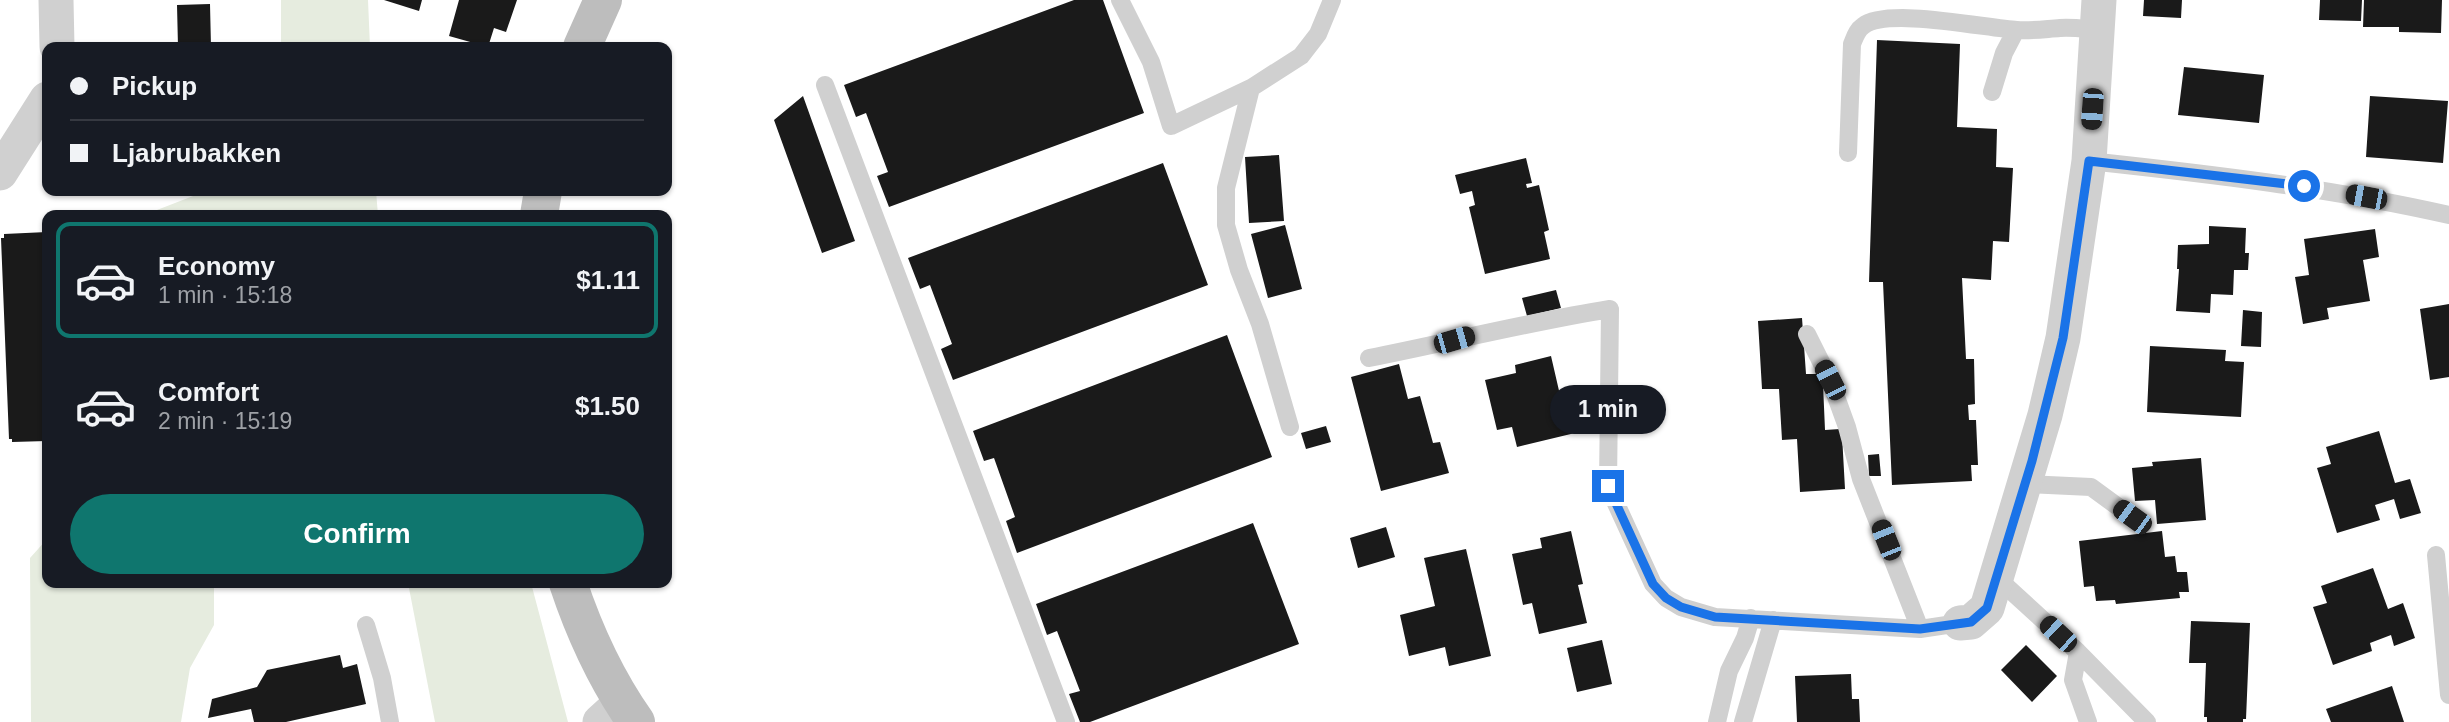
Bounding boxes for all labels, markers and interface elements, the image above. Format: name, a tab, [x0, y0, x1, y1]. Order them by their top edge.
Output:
text: Pickup	[112, 71, 197, 101]
car	[2081, 87, 2104, 131]
text: Ljabrubakken	[112, 138, 281, 168]
route start	[2288, 170, 2320, 202]
car	[2344, 183, 2389, 211]
icon: car	[74, 249, 137, 312]
text: Economy	[158, 251, 275, 281]
text: $1.11	[576, 265, 640, 295]
text: 1 min · 15:18	[158, 282, 292, 308]
car	[1431, 324, 1478, 356]
car	[1812, 357, 1849, 403]
icon: car	[74, 375, 137, 438]
text: Comfort	[158, 377, 259, 407]
callout: 1 min	[1550, 384, 1666, 434]
text: $1.50	[575, 391, 640, 421]
text: 1 min	[1578, 396, 1638, 422]
text: 2 min · 15:19	[158, 408, 292, 434]
route end	[1592, 470, 1624, 502]
button: Confirm	[70, 494, 644, 574]
car	[2109, 496, 2156, 538]
car	[1869, 517, 1904, 563]
car	[2036, 612, 2081, 656]

